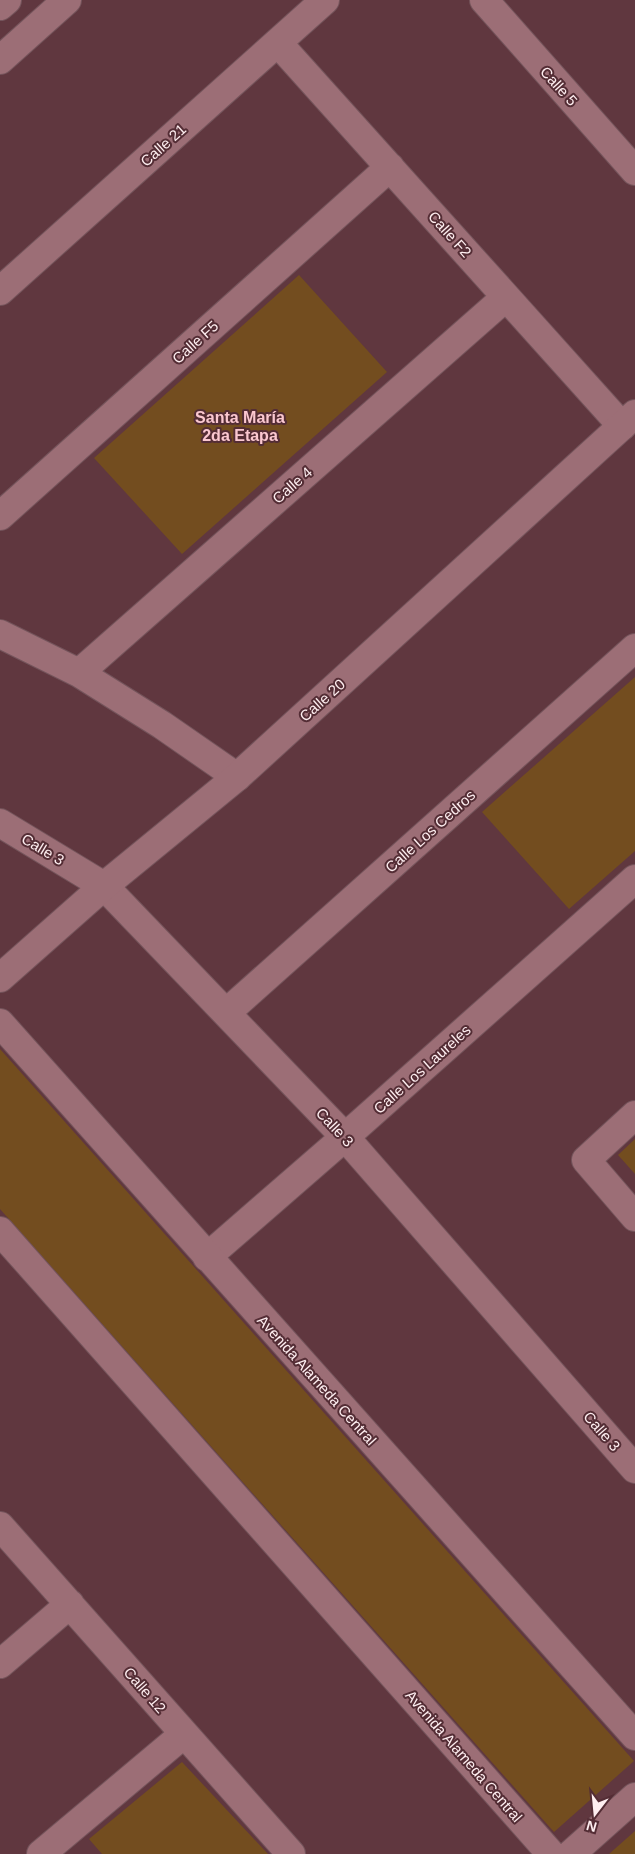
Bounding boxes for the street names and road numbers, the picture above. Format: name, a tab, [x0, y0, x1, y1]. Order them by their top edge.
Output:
street label: Calle 5	[537, 63, 581, 109]
street label: Calle 21	[137, 120, 189, 170]
street label: Calle F2	[425, 208, 475, 260]
street label: Calle F5	[169, 317, 221, 367]
street label: Calle 4	[269, 463, 315, 507]
street label: Calle 20	[296, 675, 348, 725]
street label: Calle Los Cedros	[382, 786, 478, 876]
street label: Calle 3	[19, 830, 67, 868]
street label: Calle Los Laureles	[370, 1021, 474, 1117]
street label: Calle 3	[313, 1104, 357, 1150]
street label: Avenida Alameda Central	[254, 1312, 380, 1448]
street label: Calle 3	[580, 1408, 624, 1454]
street label: Calle 12	[121, 1664, 169, 1716]
street label: Avenida Alameda Central	[402, 1687, 526, 1825]

